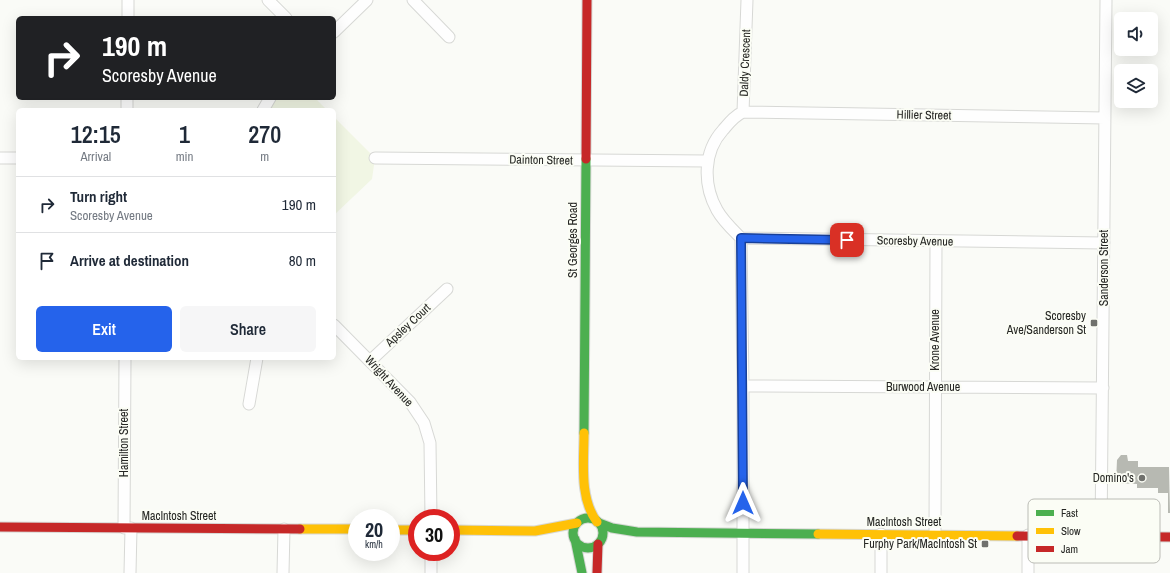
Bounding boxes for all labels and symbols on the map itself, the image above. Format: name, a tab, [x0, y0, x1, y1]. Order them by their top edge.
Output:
street label: Daldy Crescent	[736, 29, 754, 97]
street label: Hillier Street	[897, 107, 952, 123]
street label: Dainton Street	[509, 151, 573, 169]
street label: St Georges Road	[565, 202, 581, 278]
pin	[830, 223, 864, 257]
street label: Sanderson Street	[1096, 229, 1112, 306]
street label: Scoresby Avenue	[877, 232, 953, 250]
street label: Apsley Court	[381, 300, 434, 351]
place label: Scoresby Ave/Sanderson St	[1006, 308, 1086, 338]
street label: Krone Avenue	[927, 309, 943, 371]
marker: Scoresby Ave/Sanderson St	[1089, 318, 1099, 328]
street label: Wright Avenue	[361, 352, 417, 410]
street label: Burwood Avenue	[886, 379, 960, 395]
street label: Hamilton Street	[116, 409, 132, 477]
place label: Domino's	[1093, 470, 1134, 486]
marker: Domino's	[1137, 473, 1147, 483]
position arrow	[722, 482, 764, 524]
legend	[1028, 499, 1160, 563]
text: Fast	[1061, 506, 1079, 520]
street label: MacIntosh Street	[142, 508, 216, 524]
speed limit sign: 30	[408, 509, 460, 561]
street label: MacIntosh Street	[867, 514, 941, 530]
text: Slow	[1061, 524, 1081, 538]
place label: Furphy Park/MacIntosh St	[863, 536, 977, 552]
marker: Furphy Park/MacIntosh St	[980, 539, 990, 549]
text: Jam	[1061, 542, 1078, 556]

